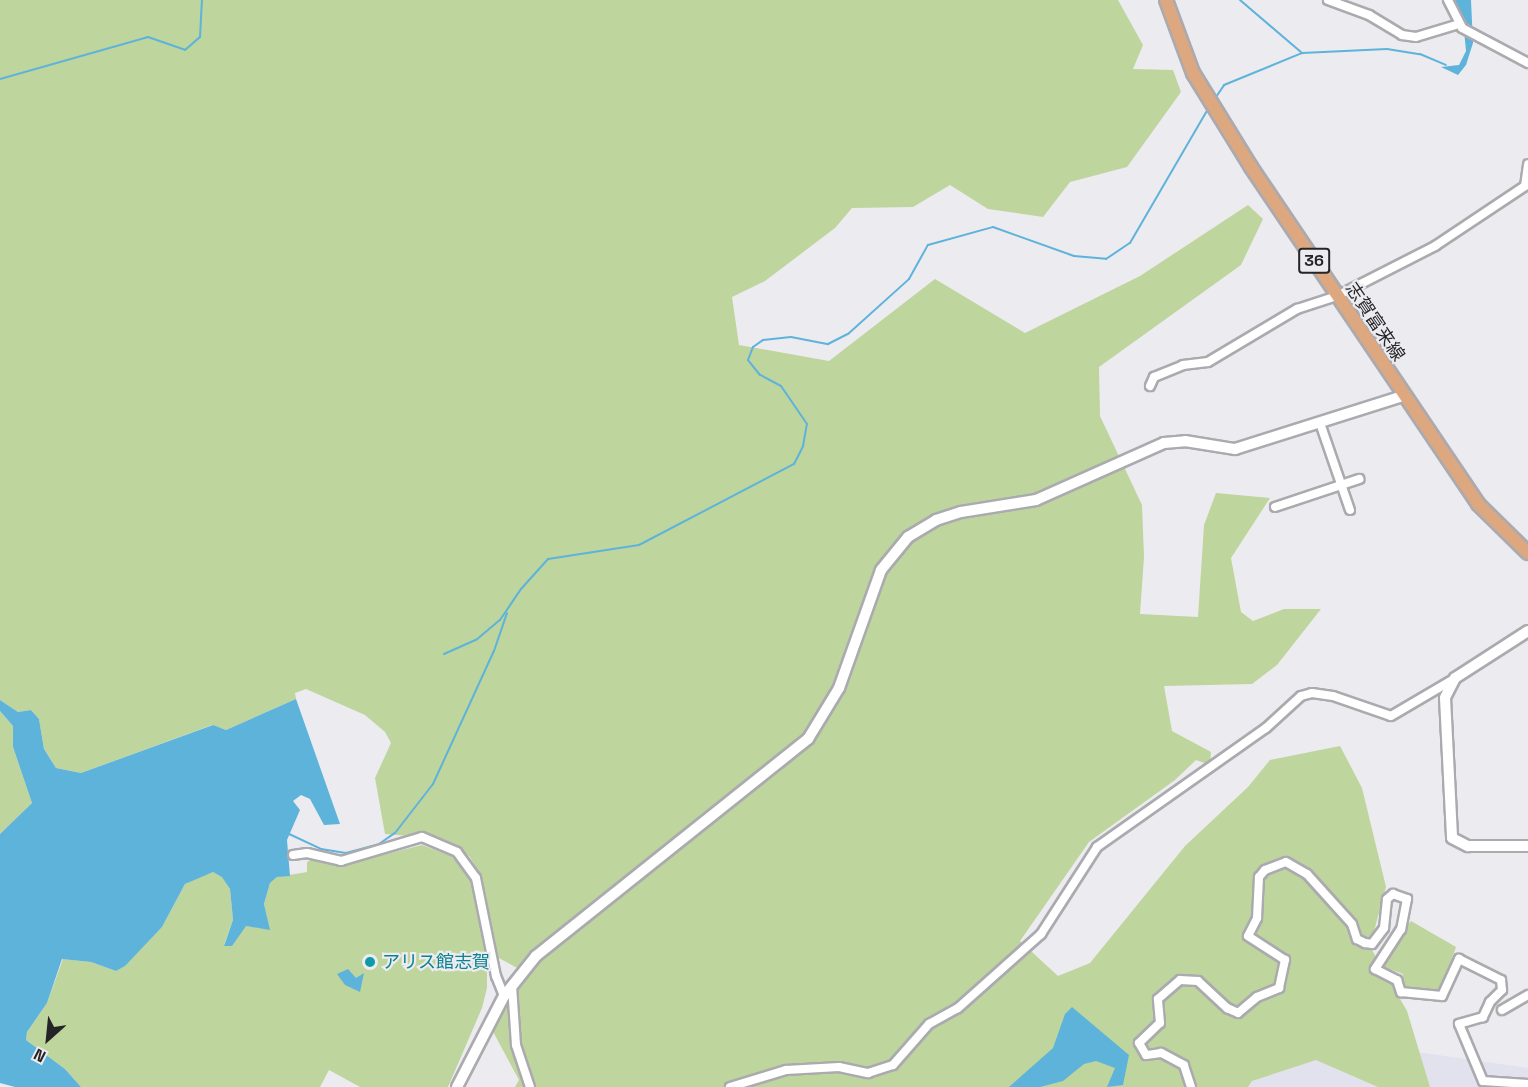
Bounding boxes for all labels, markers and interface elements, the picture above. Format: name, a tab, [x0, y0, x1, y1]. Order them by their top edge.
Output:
road number: 36	[1298, 248, 1330, 274]
street label: 志賀富来線	[1341, 279, 1409, 365]
place label: アリス館志賀	[382, 951, 490, 973]
marker: アリス館志賀	[363, 955, 377, 969]
north arrow	[18, 1009, 78, 1069]
text: N	[30, 1044, 49, 1067]

